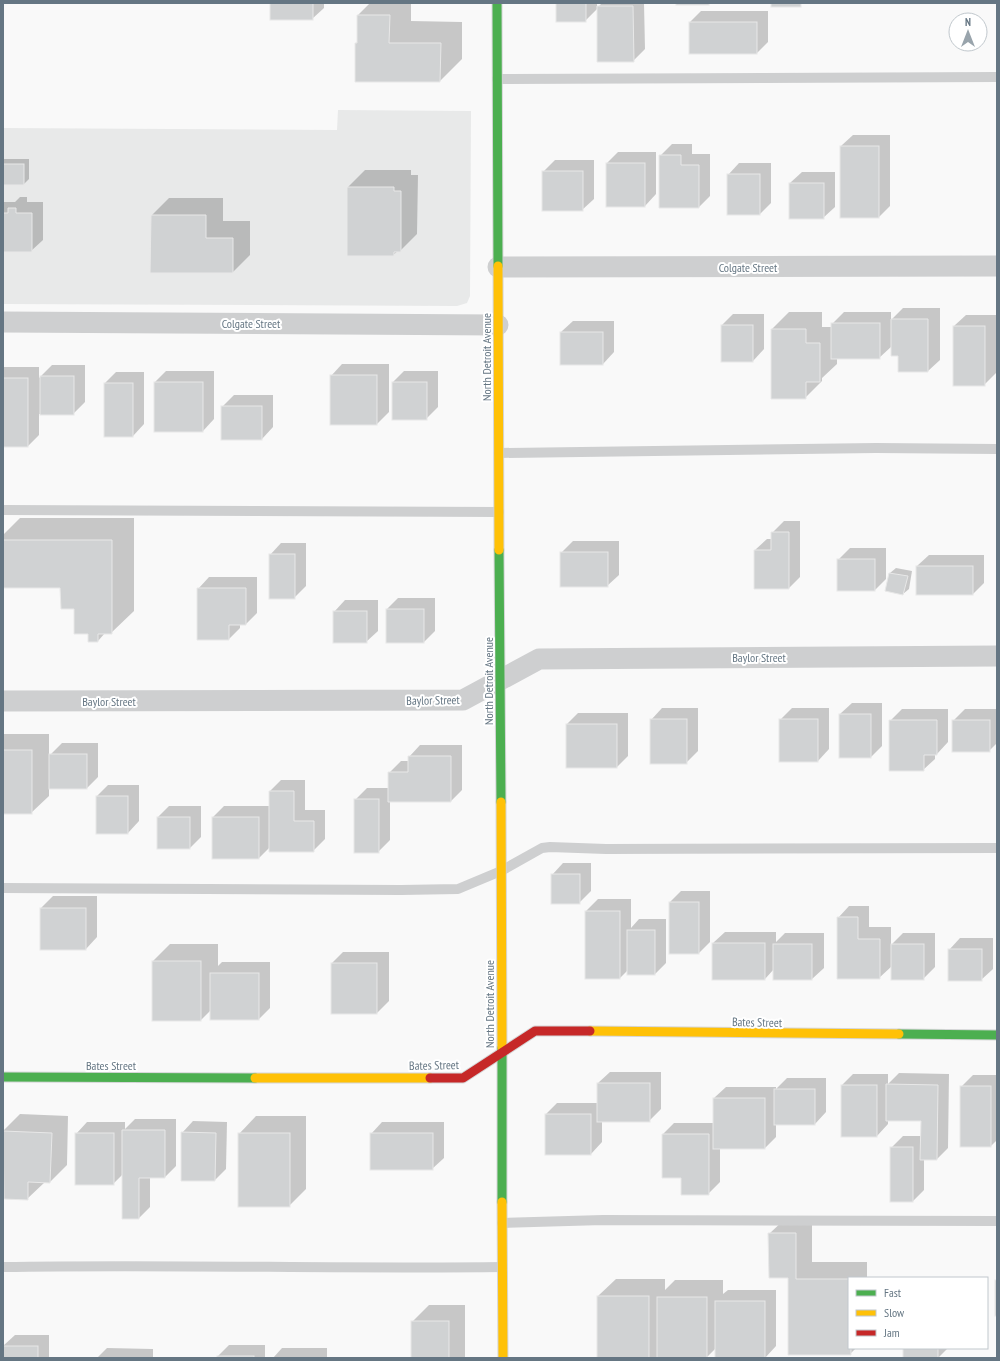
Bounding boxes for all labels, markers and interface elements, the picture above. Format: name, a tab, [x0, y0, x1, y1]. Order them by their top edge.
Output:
north arrow	[948, 12, 988, 52]
text: N	[965, 15, 971, 29]
street label: Colgate Street	[719, 260, 778, 275]
street label: North Detroit Avenue	[479, 313, 494, 401]
street label: Colgate Street	[222, 316, 281, 331]
street label: North Detroit Avenue	[481, 637, 496, 725]
street label: Baylor Street	[732, 650, 787, 665]
street label: Baylor Street	[406, 692, 461, 708]
street label: Baylor Street	[82, 694, 137, 709]
street label: North Detroit Avenue	[482, 960, 497, 1048]
street label: Bates Street	[732, 1014, 783, 1030]
street label: Bates Street	[409, 1057, 460, 1073]
street label: Bates Street	[86, 1058, 137, 1073]
legend	[848, 1277, 988, 1349]
text: Fast	[884, 1285, 902, 1300]
text: Slow	[884, 1305, 905, 1320]
text: Jam	[883, 1325, 900, 1340]

